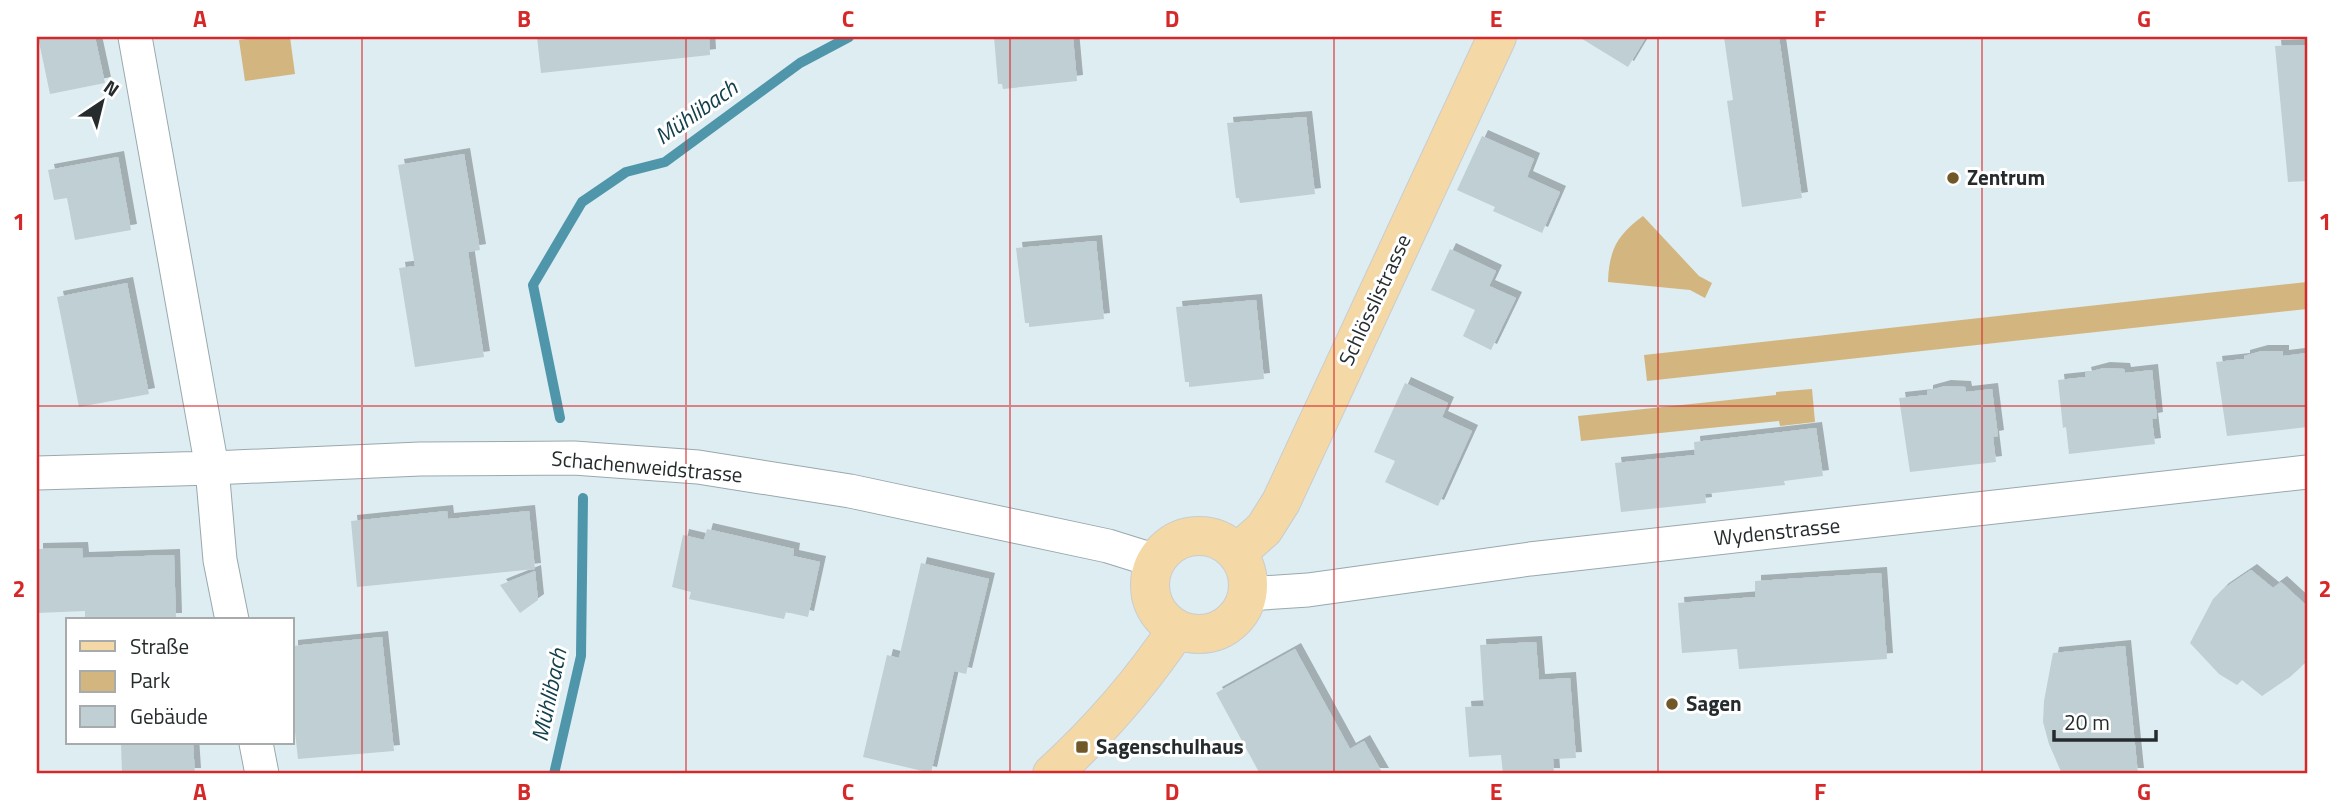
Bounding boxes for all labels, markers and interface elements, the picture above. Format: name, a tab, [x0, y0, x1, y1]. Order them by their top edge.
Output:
text: A	[193, 1, 207, 36]
text: B	[517, 1, 531, 36]
text: C	[842, 1, 854, 36]
text: D	[1165, 1, 1179, 36]
text: E	[1490, 1, 1502, 36]
text: F	[1814, 1, 1826, 36]
text: G	[2137, 1, 2151, 36]
north arrow	[66, 66, 136, 136]
water label: Mühlibach	[647, 70, 745, 153]
text: N	[98, 72, 126, 103]
place label: Zentrum	[1967, 161, 2045, 193]
marker: Zentrum	[1945, 170, 1961, 186]
text: 1	[13, 204, 25, 239]
text: 1	[2319, 204, 2331, 239]
street label: Schlösslistrasse	[1330, 229, 1419, 371]
street label: Schachenweidstrasse	[550, 442, 744, 490]
street label: Wydenstrasse	[1712, 508, 1842, 554]
text: 2	[13, 571, 25, 606]
text: 2	[2319, 571, 2331, 606]
legend	[66, 618, 294, 744]
text: Straße	[130, 630, 189, 662]
water label: Mühlibach	[522, 645, 576, 745]
text: Park	[130, 664, 170, 696]
place label: Sagen	[1686, 687, 1742, 719]
marker: Sagen	[1664, 696, 1680, 712]
scale bar	[2054, 699, 2155, 743]
text: Gebäude	[130, 700, 208, 732]
text: 20 m	[2064, 706, 2110, 738]
place label: Sagenschulhaus	[1096, 730, 1244, 762]
marker: Sagenschulhaus	[1074, 739, 1090, 755]
text: A	[193, 774, 207, 809]
text: B	[517, 774, 531, 809]
text: C	[842, 774, 854, 809]
text: D	[1165, 774, 1179, 809]
text: E	[1490, 774, 1502, 809]
text: F	[1814, 774, 1826, 809]
text: G	[2137, 774, 2151, 809]

